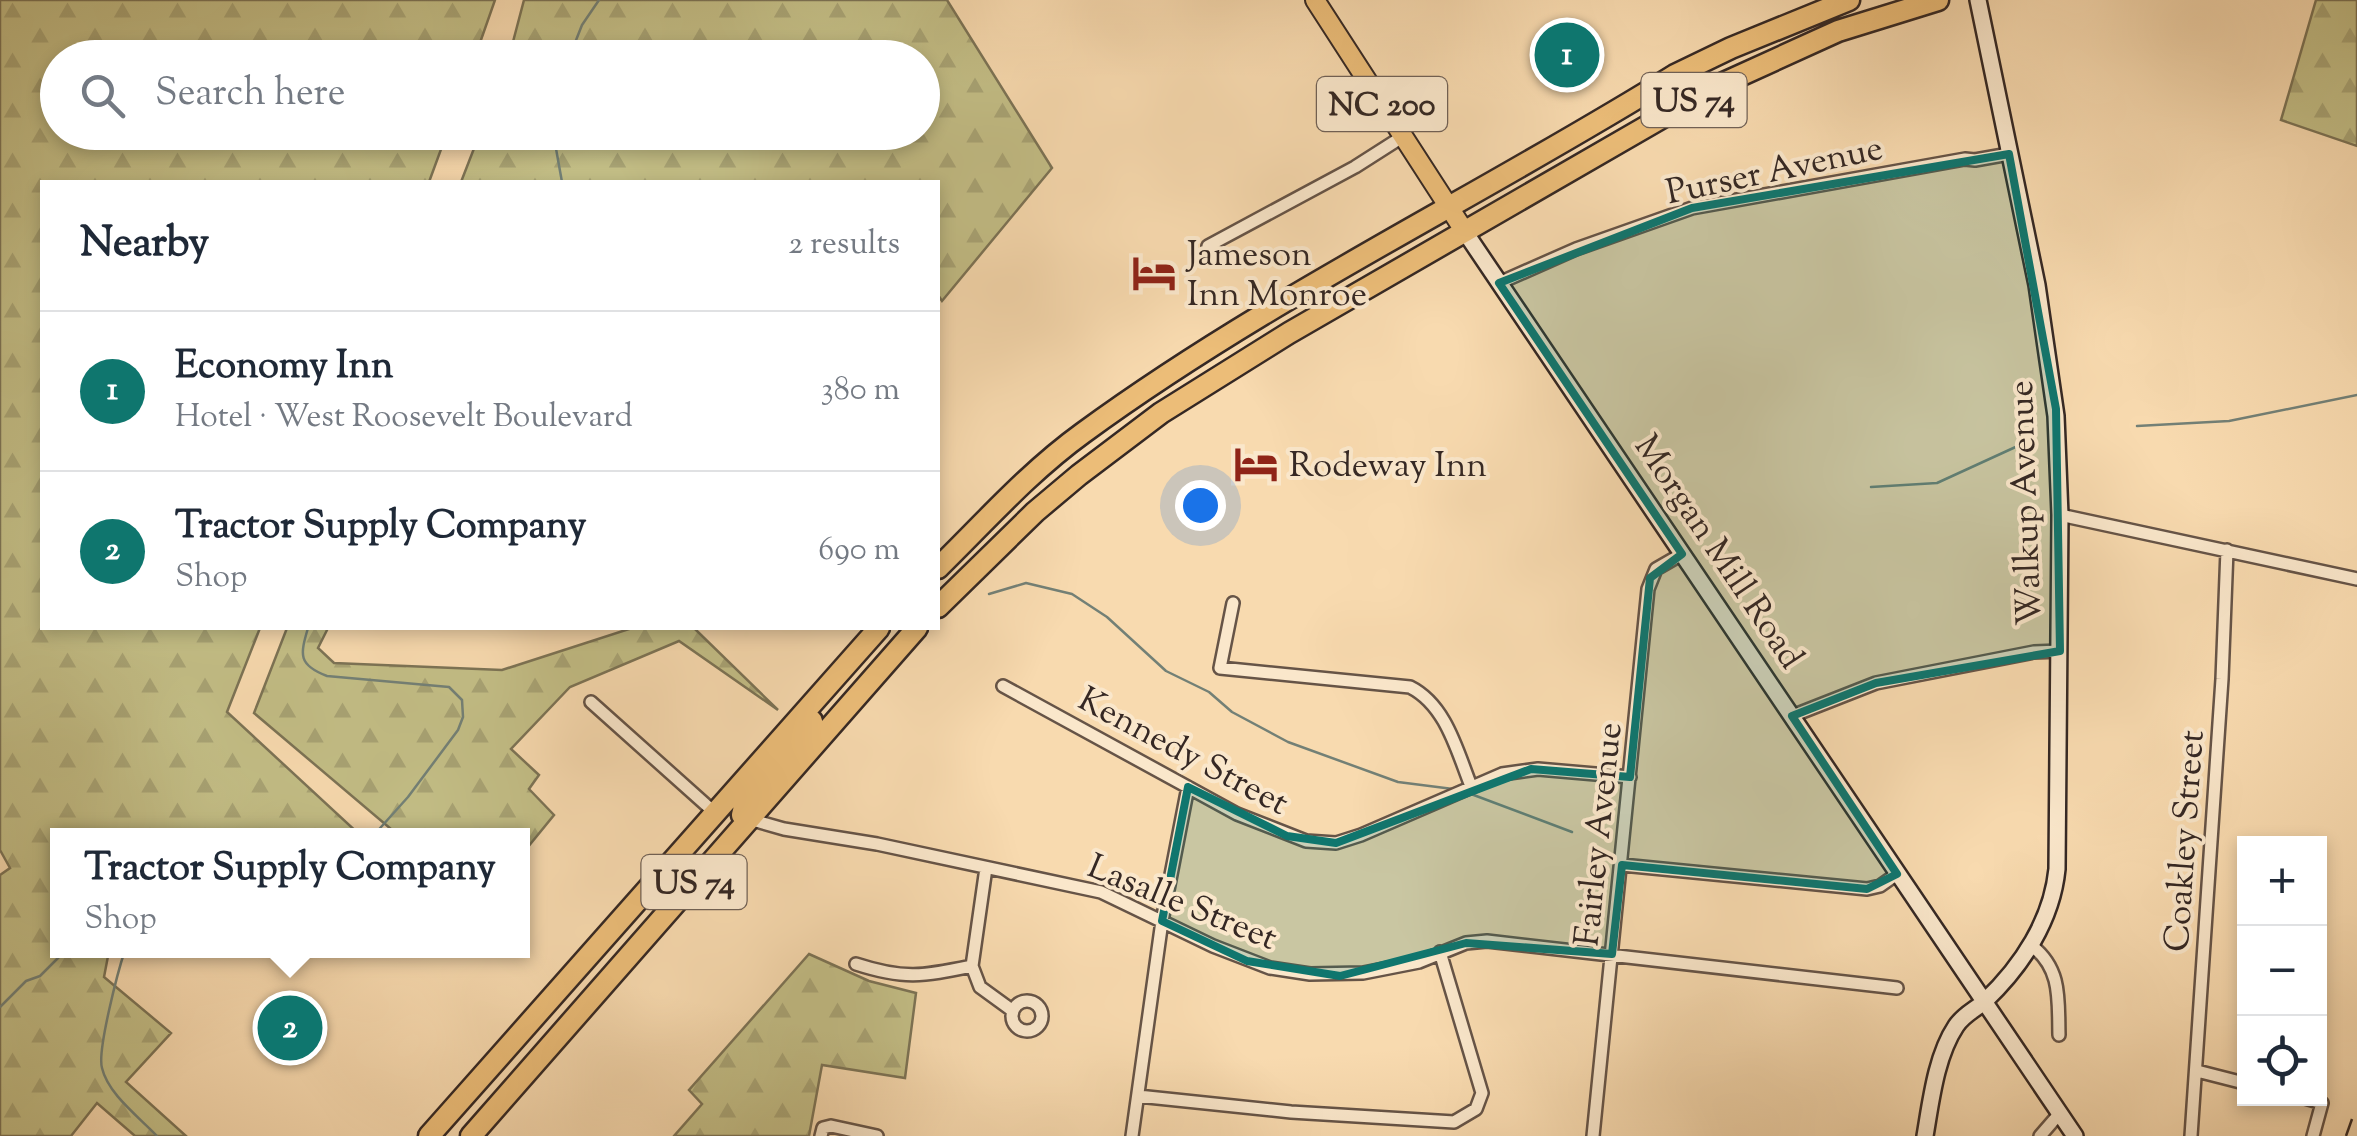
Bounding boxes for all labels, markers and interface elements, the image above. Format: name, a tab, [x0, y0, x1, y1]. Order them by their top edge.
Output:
pin: 1	[1534, 18, 1600, 92]
search box	[40, 40, 940, 150]
icon: search	[75, 68, 130, 123]
text: Search here	[155, 68, 346, 122]
road number: US 74	[1642, 73, 1746, 127]
road number: NC 200	[1317, 77, 1447, 131]
street label: Purser Avenue	[1662, 125, 1888, 220]
text: Nearby	[80, 215, 209, 275]
text: 2 results	[788, 222, 900, 268]
place label: Jameson Inn Monroe	[1185, 231, 1367, 322]
hotel icon: Jameson Inn Monroe	[1130, 249, 1178, 297]
text: Economy Inn	[175, 341, 393, 395]
text: 1	[107, 368, 118, 414]
text: 380 m	[821, 368, 900, 414]
street label: Walkup Avenue	[1998, 379, 2057, 626]
text: Hotel · West Roosevelt Boulevard	[175, 395, 633, 441]
street label: Morgan Mill Road	[1620, 426, 1815, 681]
hotel icon: Rodeway Inn	[1232, 440, 1280, 488]
place label: Rodeway Inn	[1289, 442, 1487, 493]
your location	[1175, 480, 1226, 531]
text: Tractor Supply Company	[175, 501, 586, 555]
text: 2	[105, 528, 120, 574]
text: 690 m	[818, 528, 900, 574]
text: Shop	[175, 555, 247, 601]
street label: Kennedy Street	[1068, 676, 1297, 830]
street label: Fairley Avenue	[1563, 720, 1638, 949]
street label: Coakley Street	[2153, 729, 2220, 954]
popup	[50, 828, 530, 958]
map controls	[2237, 836, 2327, 1106]
button: +	[2237, 836, 2327, 926]
text: Tractor Supply Company	[84, 843, 496, 897]
street label: Lasalle Street	[1079, 843, 1284, 965]
road number: US 74	[642, 855, 746, 909]
text: Shop	[84, 897, 157, 943]
button: −	[2237, 926, 2327, 1016]
pin: 2	[258, 990, 322, 1066]
button: locate	[2237, 1016, 2327, 1106]

